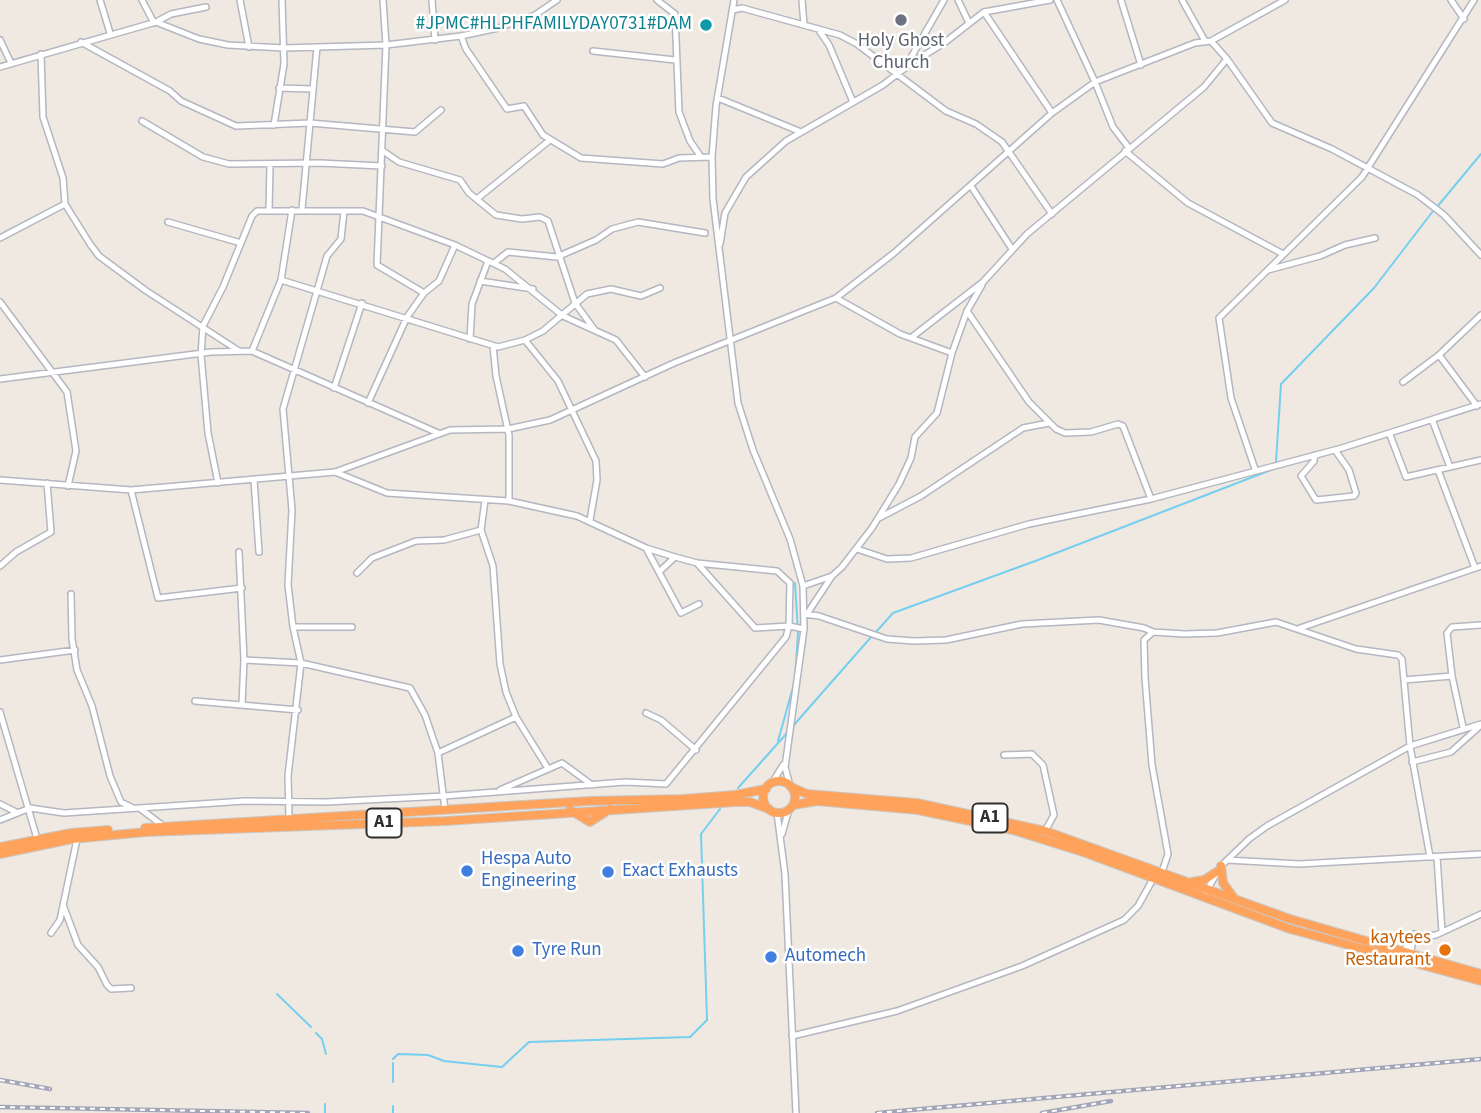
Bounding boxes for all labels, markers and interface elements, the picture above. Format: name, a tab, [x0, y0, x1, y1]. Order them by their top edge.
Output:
marker: Holy Ghost Church	[893, 12, 909, 28]
place label: #JPMC#HLPHFAMILYDAY0731#DAM	[416, 14, 692, 36]
marker: #JPMC#HLPHFAMILYDAY0731#DAM	[698, 17, 714, 33]
place label: Holy Ghost Church	[858, 31, 944, 75]
road number: A1	[972, 804, 1007, 832]
road number: A1	[366, 808, 402, 838]
place label: Hespa Auto Engineering	[481, 849, 576, 893]
place label: Exact Exhausts	[622, 861, 738, 883]
marker: Hespa Auto Engineering	[459, 863, 475, 879]
marker: Exact Exhausts	[600, 864, 616, 880]
place label: kaytees Restaurant	[1345, 928, 1431, 972]
place label: Tyre Run	[532, 940, 602, 962]
marker: kaytees Restaurant	[1437, 942, 1453, 958]
marker: Tyre Run	[510, 943, 526, 959]
place label: Automech	[785, 946, 866, 968]
marker: Automech	[763, 949, 779, 965]

